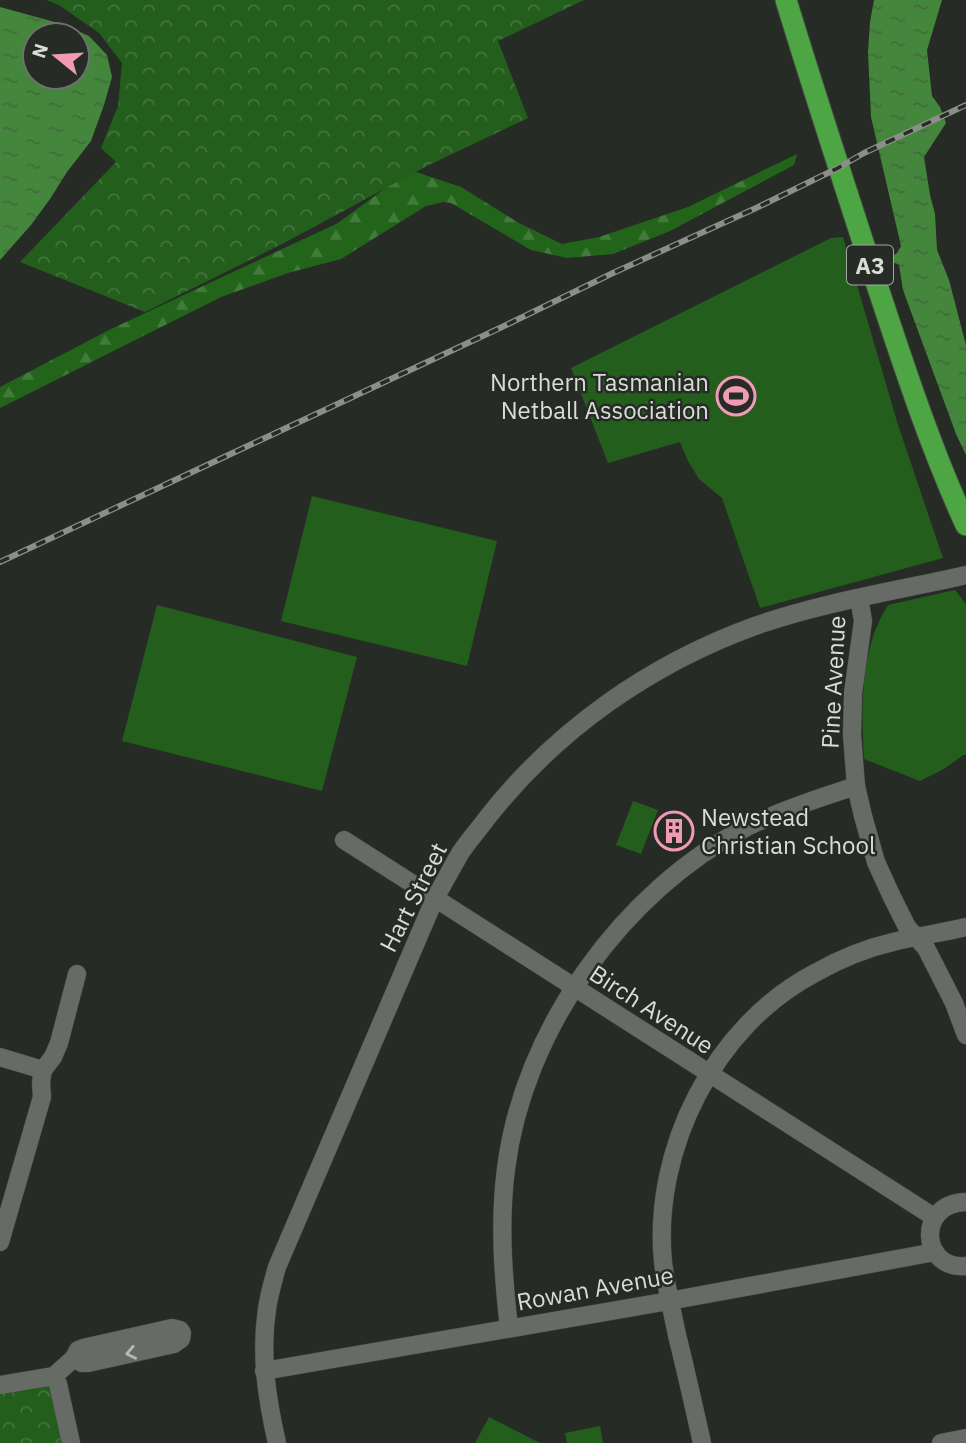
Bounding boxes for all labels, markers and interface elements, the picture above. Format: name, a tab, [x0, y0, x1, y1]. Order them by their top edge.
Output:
north arrow	[21, 21, 91, 91]
text: N	[26, 40, 53, 61]
road number: A3	[847, 246, 893, 284]
place label: Northern Tasmanian Netball Association	[490, 366, 709, 426]
sports icon: Northern Tasmanian Netball Association	[715, 375, 757, 417]
street label: Pine Avenue	[814, 615, 852, 749]
place label: Newstead Christian School	[701, 801, 875, 861]
building icon: Newstead Christian School	[653, 810, 695, 852]
street label: Hart Street	[372, 837, 454, 957]
street label: Birch Avenue	[584, 957, 720, 1061]
street label: Rowan Avenue	[514, 1258, 676, 1318]
one-way arrow	[125, 1345, 137, 1360]

